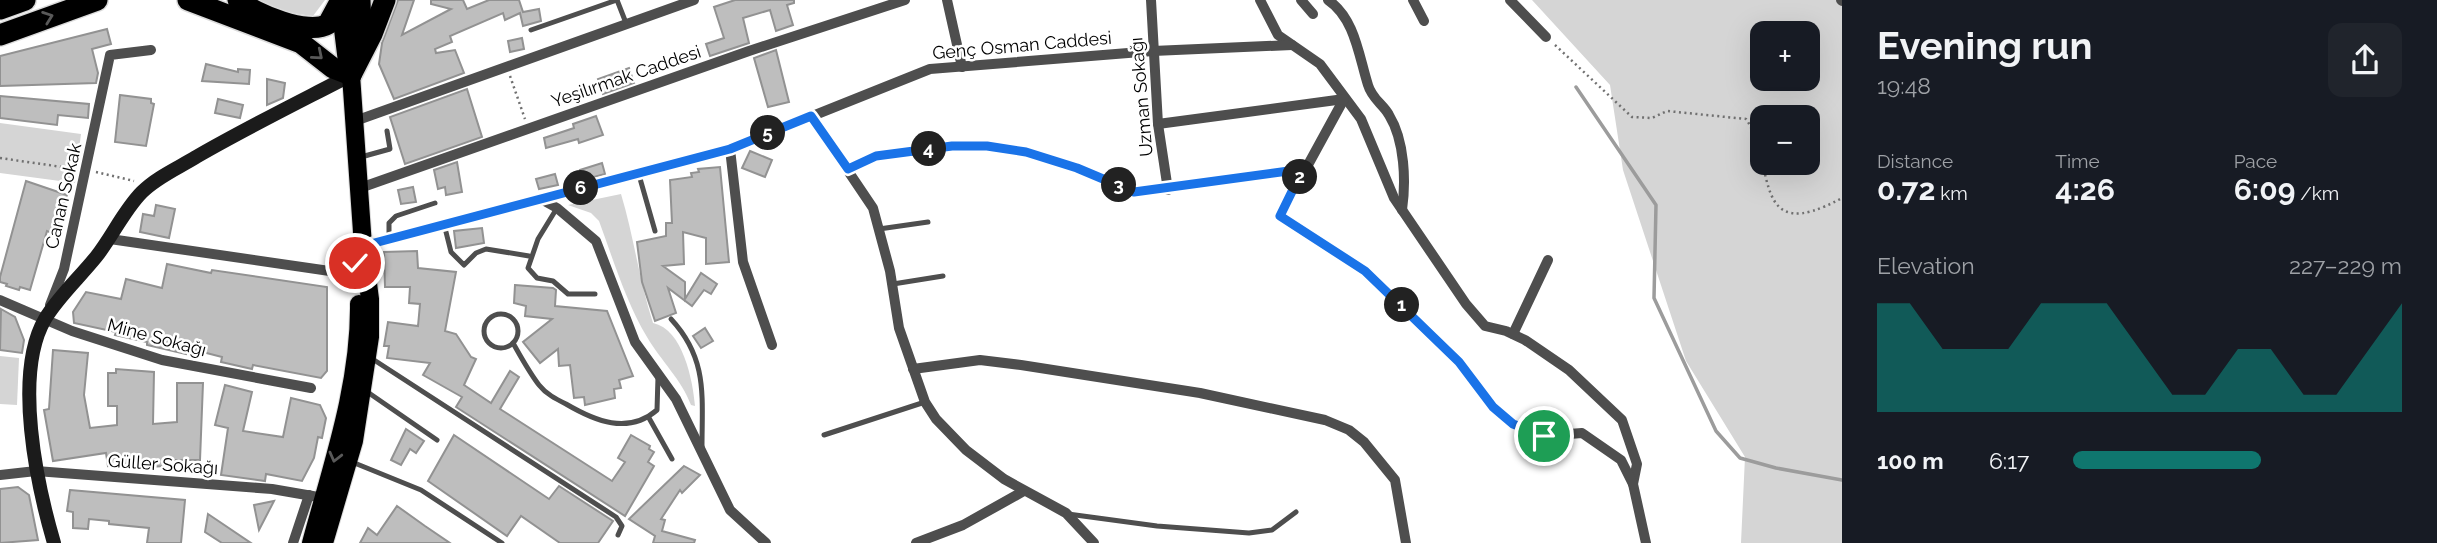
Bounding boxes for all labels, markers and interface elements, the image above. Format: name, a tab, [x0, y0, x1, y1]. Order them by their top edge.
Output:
one-way arrow	[42, 12, 54, 26]
map controls	[1750, 21, 1820, 175]
button: +	[1750, 21, 1820, 91]
text: Evening run	[1877, 23, 2092, 68]
button: share	[2328, 23, 2402, 97]
street label: Genç Osman Caddesi	[932, 27, 1112, 63]
street label: Uzman Sokağı	[1125, 36, 1157, 158]
street label: Yeşilırmak Caddesi	[549, 41, 703, 111]
one-way arrow	[310, 47, 323, 59]
text: 19:48	[1877, 72, 1931, 99]
button: −	[1750, 105, 1820, 175]
pin: 5	[750, 116, 786, 150]
text: 5	[762, 121, 773, 143]
pin: 4	[912, 132, 946, 166]
text: 4	[923, 137, 934, 159]
street label: Canan Sokak	[41, 141, 85, 251]
text: Distance	[1877, 150, 1953, 172]
text: Time	[2055, 150, 2100, 172]
text: Pace	[2234, 150, 2277, 172]
pin: 2	[1282, 160, 1318, 194]
text: 2	[1294, 165, 1305, 187]
pin: 3	[1102, 168, 1136, 202]
pin: 6	[564, 170, 598, 206]
text: 0.72	[1877, 172, 1935, 207]
text: 4:26	[2055, 172, 2115, 207]
text: 6:09	[2234, 172, 2295, 207]
text: 3	[1113, 173, 1124, 195]
text: 6	[575, 176, 586, 198]
text: km	[1935, 182, 1968, 204]
text: /km	[2295, 182, 2339, 204]
pin	[325, 233, 385, 293]
icon: check	[336, 244, 374, 282]
text: Elevation	[1877, 252, 1975, 279]
text: 227–229 m	[2289, 252, 2402, 279]
pin: 1	[1384, 288, 1420, 322]
text: 1	[1397, 293, 1406, 315]
street label: Mine Sokağı	[105, 314, 209, 360]
pin	[1514, 406, 1574, 466]
icon: arrive	[1525, 417, 1563, 455]
text: 100 m	[1877, 447, 1944, 474]
text: 6:17	[1989, 447, 2029, 474]
street label: Güller Sokağı	[107, 450, 219, 478]
one-way arrow	[329, 451, 343, 463]

